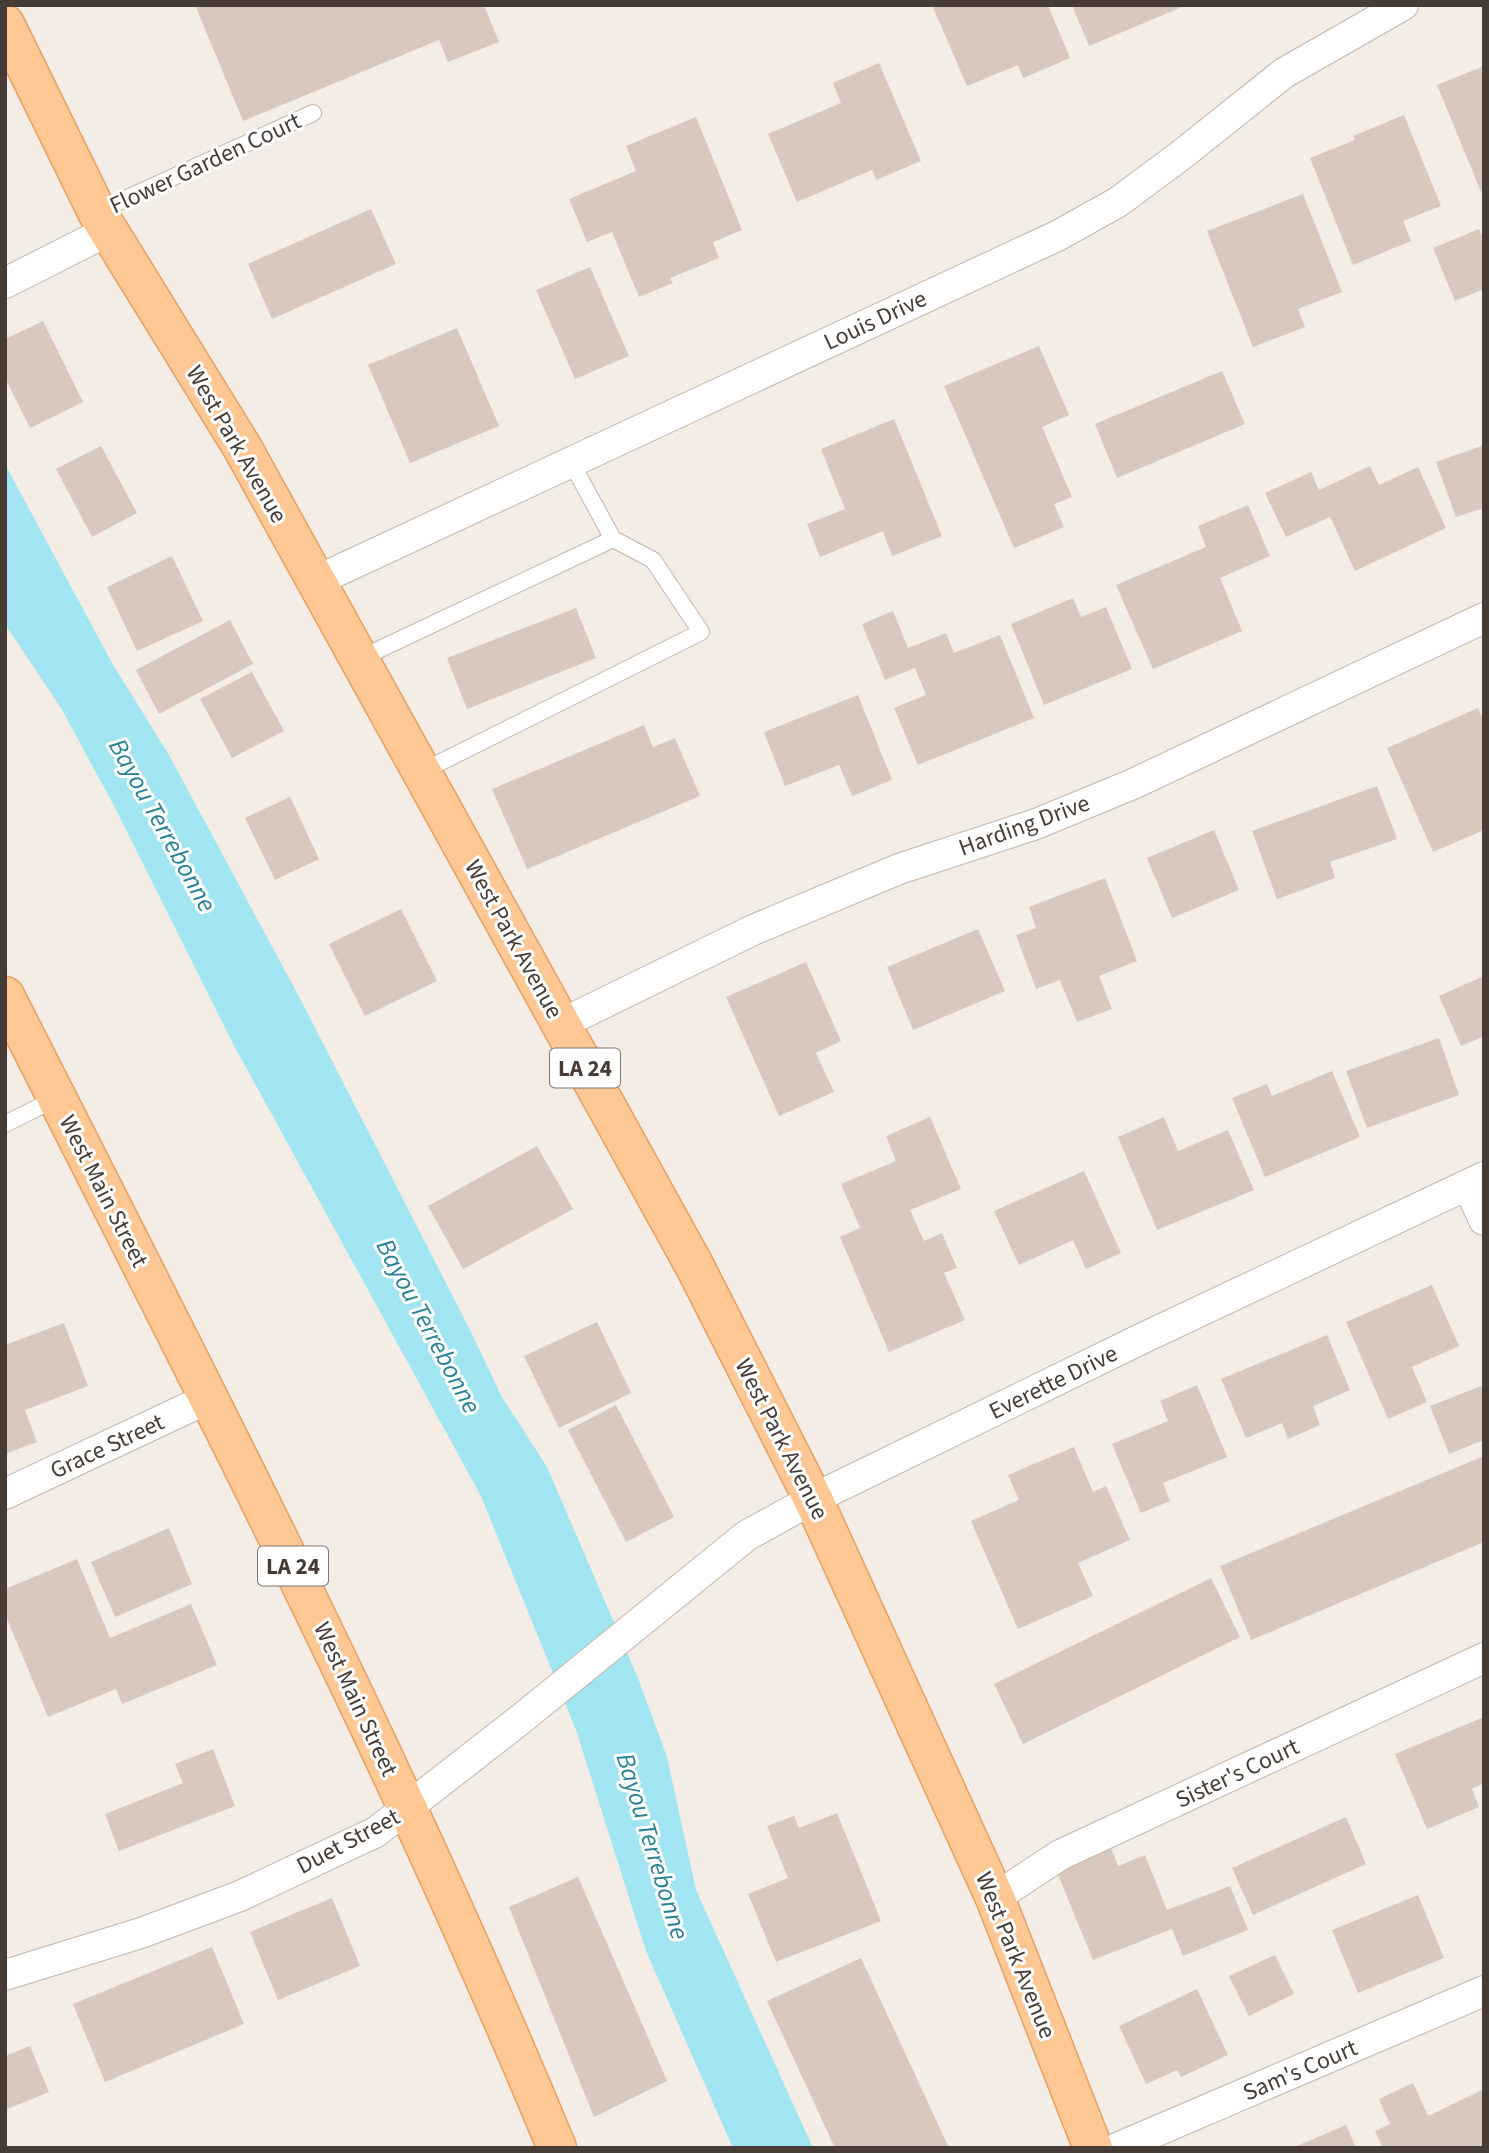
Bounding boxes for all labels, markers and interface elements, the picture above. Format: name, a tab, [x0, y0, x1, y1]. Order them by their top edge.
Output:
street label: Flower Garden Court	[104, 104, 307, 223]
street label: Louis Drive	[818, 281, 933, 360]
street label: West Park Avenue	[177, 359, 296, 530]
water label: Bayou Terrebonne	[100, 732, 226, 919]
street label: Harding Drive	[954, 786, 1095, 865]
street label: West Park Avenue	[455, 853, 572, 1025]
road number: LA 24	[550, 1049, 620, 1088]
street label: West Main Street	[50, 1109, 157, 1273]
water label: Bayou Terrebonne	[367, 1232, 490, 1420]
street label: Everette Drive	[983, 1336, 1124, 1429]
street label: West Park Avenue	[726, 1352, 837, 1526]
street label: Grace Street	[45, 1405, 170, 1488]
road number: LA 24	[258, 1546, 328, 1586]
street label: West Main Street	[304, 1616, 407, 1782]
street label: Sister's Court	[1170, 1730, 1305, 1817]
water label: Bayou Terrebonne	[607, 1748, 698, 1944]
street label: Duet Street	[290, 1800, 406, 1883]
street label: West Park Avenue	[966, 1867, 1065, 2044]
street label: Sam's Court	[1237, 2031, 1363, 2110]

